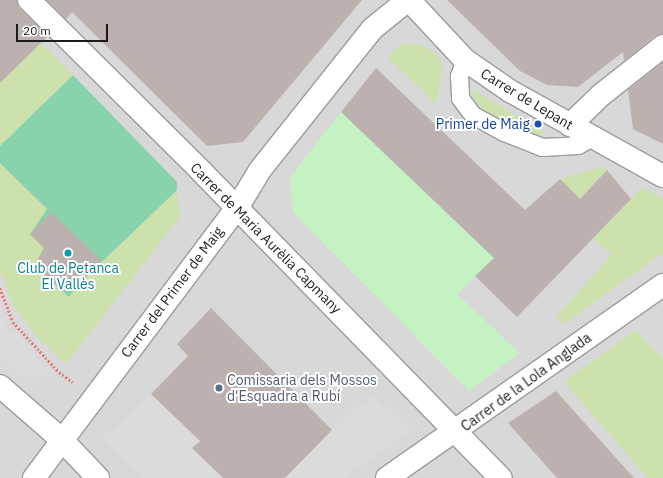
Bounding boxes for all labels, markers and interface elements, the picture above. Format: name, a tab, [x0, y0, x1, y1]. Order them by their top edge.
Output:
scale bar	[18, 16, 110, 42]
text: 20 m	[23, 23, 51, 38]
street label: Carrer de Lepant	[478, 65, 576, 133]
place label: Primer de Maig	[436, 116, 530, 132]
marker: Primer de Maig	[533, 119, 543, 129]
street label: Carrer de Maria Aurèlia Capmany	[187, 159, 345, 317]
street label: Carrer del Primer de Maig	[117, 223, 227, 361]
marker: Club de Petanca El Vallès	[63, 248, 73, 258]
place label: Club de Petanca El Vallès	[17, 260, 119, 292]
street label: Carrer de la Lola Anglada	[458, 329, 594, 435]
place label: Comissaria dels Mossos d'Esquadra a Rubí	[227, 372, 377, 404]
marker: Comissaria dels Mossos d'Esquadra a Rubí	[214, 383, 224, 393]

